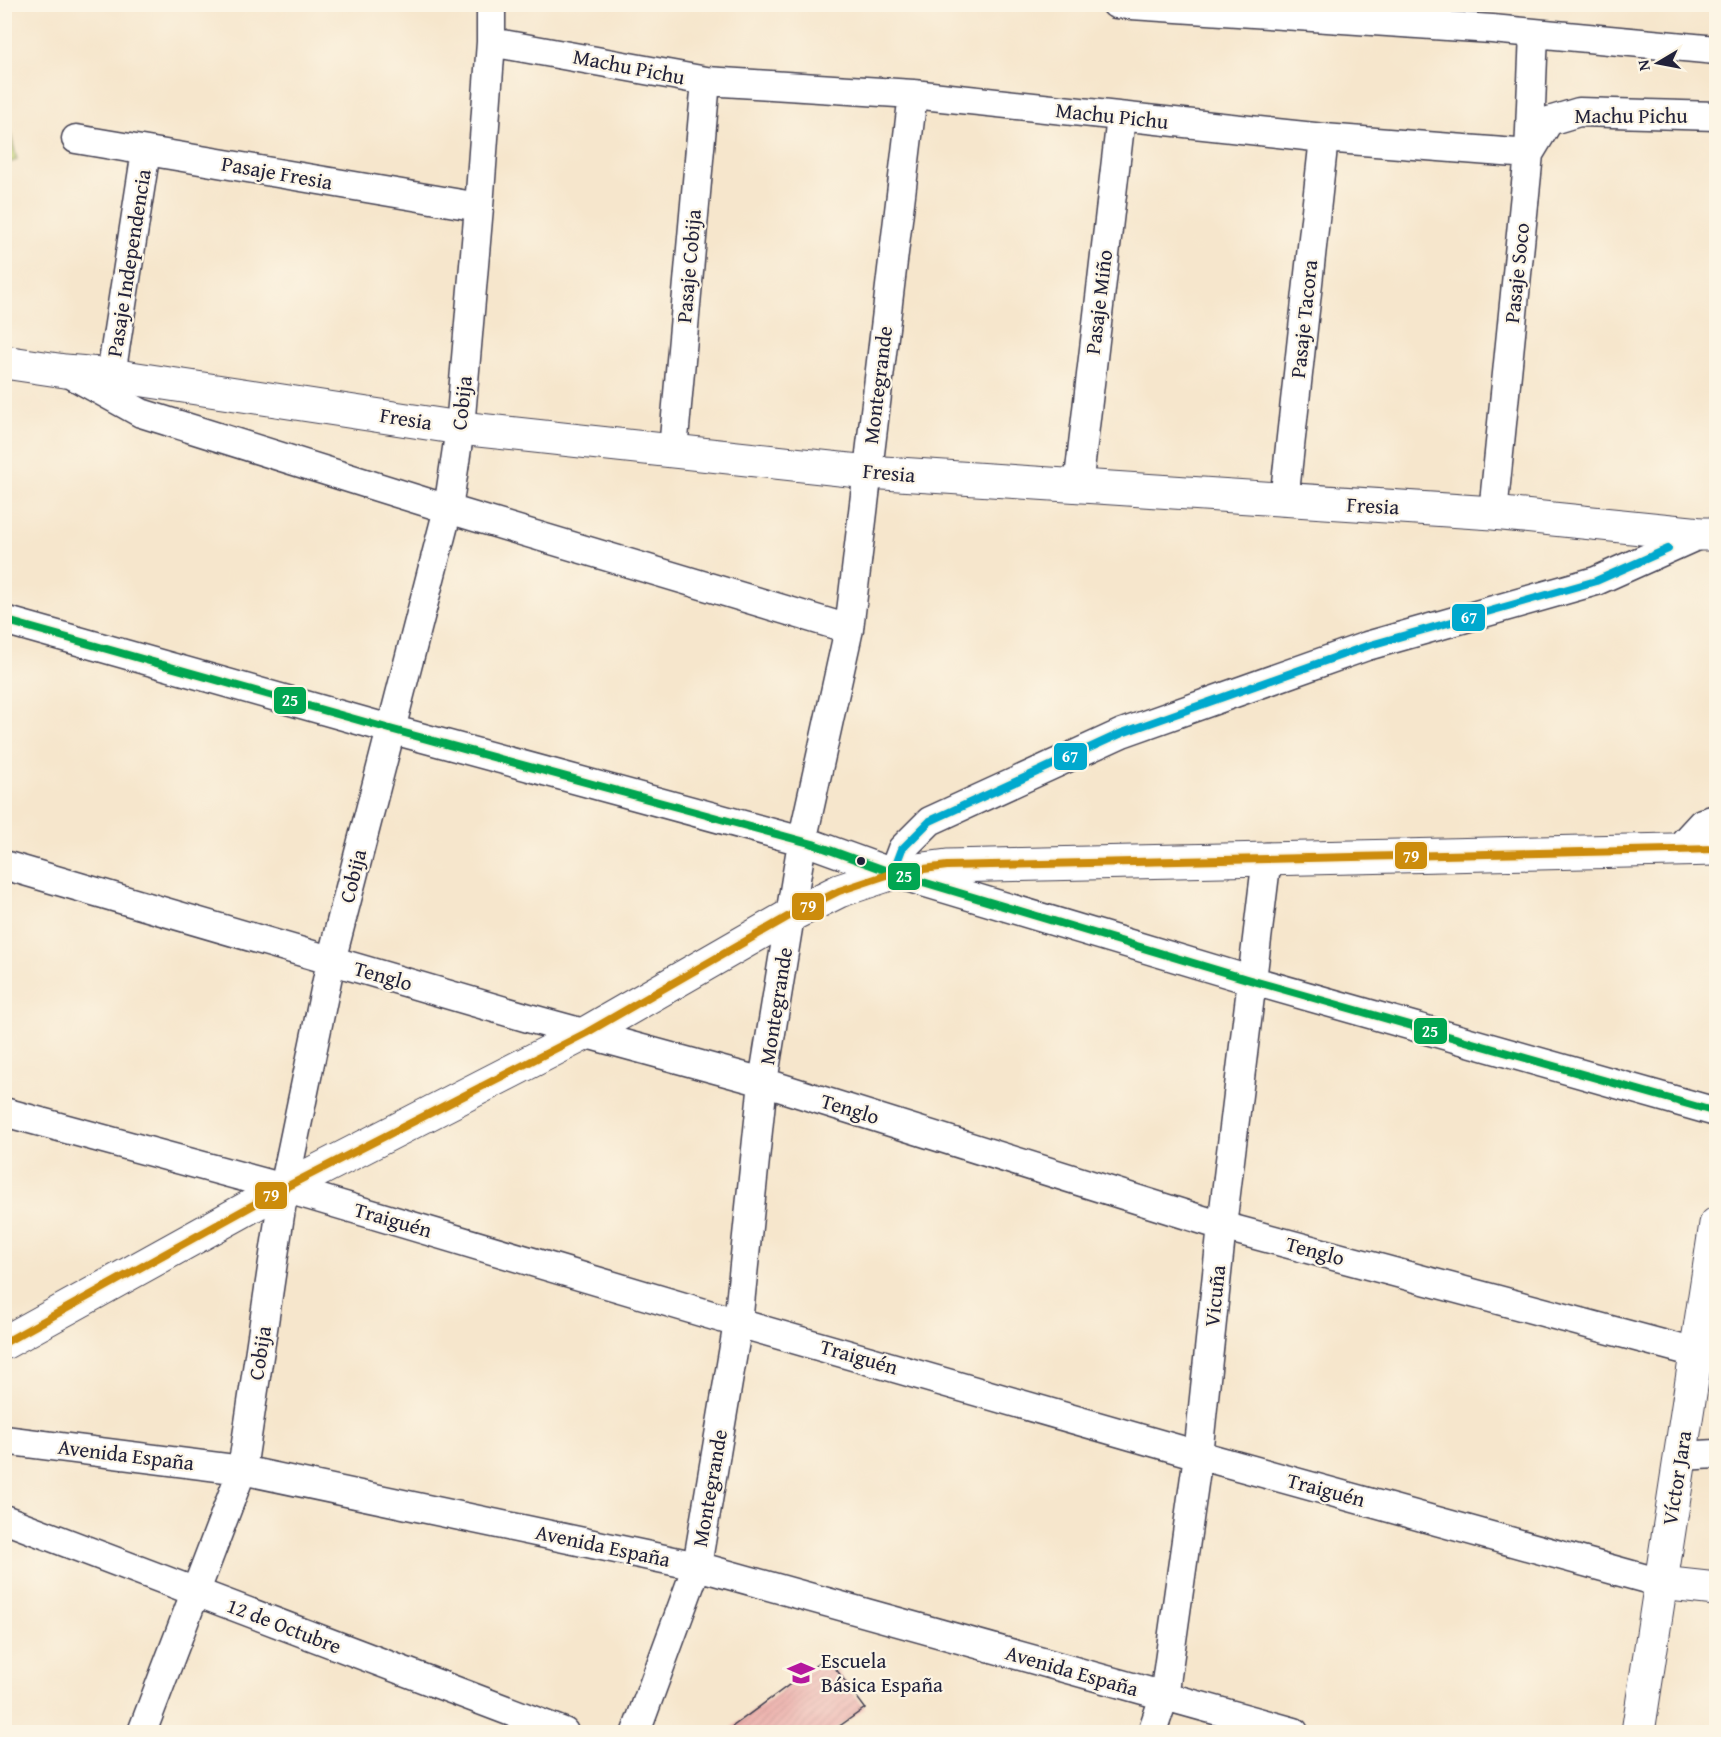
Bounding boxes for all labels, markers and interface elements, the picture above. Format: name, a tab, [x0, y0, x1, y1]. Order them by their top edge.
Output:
north arrow	[1628, 33, 1688, 93]
street label: Machu Pichu	[571, 40, 688, 93]
text: N	[1630, 58, 1656, 73]
street label: Machu Pichu	[1054, 94, 1171, 137]
street label: Machu Pichu	[1574, 100, 1688, 131]
street label: Pasaje Fresia	[219, 148, 335, 198]
street label: Pasaje Independencia	[98, 167, 159, 359]
street label: Pasaje Cobija	[668, 208, 709, 324]
street label: Pasaje Soco	[1496, 221, 1537, 325]
street label: Pasaje Miño	[1077, 248, 1120, 356]
street label: Pasaje Tacora	[1282, 258, 1325, 380]
street label: Montegrande	[855, 324, 900, 446]
street label: Cobija	[443, 374, 480, 432]
street label: Fresia	[378, 399, 435, 438]
street label: Fresia	[861, 455, 917, 490]
street label: Fresia	[1346, 489, 1400, 522]
line badge: 67	[1451, 603, 1486, 632]
text: 67	[1461, 605, 1477, 629]
line badge: 25	[273, 686, 307, 715]
text: 25	[282, 688, 298, 712]
line badge: 67	[1053, 742, 1088, 771]
text: 67	[1062, 744, 1078, 768]
line badge: 79	[1394, 841, 1428, 870]
text: 79	[1403, 844, 1419, 868]
street label: Cobija	[331, 846, 374, 906]
unlabelled marker	[855, 855, 867, 867]
line badge: 25	[887, 862, 921, 891]
text: 25	[896, 864, 912, 888]
line badge: 79	[791, 892, 825, 921]
text: 79	[800, 894, 816, 918]
street label: Montegrande	[751, 945, 800, 1067]
street label: Tenglo	[350, 952, 416, 999]
line badge: 25	[1413, 1017, 1448, 1045]
text: 25	[1422, 1019, 1438, 1043]
street label: Tenglo	[817, 1085, 883, 1132]
line badge: 79	[254, 1181, 288, 1210]
text: 79	[263, 1183, 279, 1207]
street label: Traiguén	[351, 1194, 436, 1245]
street label: Tenglo	[1282, 1228, 1348, 1273]
street label: Vicuña	[1196, 1263, 1233, 1328]
street label: Cobija	[240, 1324, 279, 1382]
street label: Traiguén	[817, 1331, 902, 1382]
street label: Montegrande	[684, 1427, 735, 1549]
street label: Víctor Jara	[1654, 1428, 1699, 1527]
street label: Avenida España	[56, 1431, 196, 1478]
street label: Traiguén	[1284, 1464, 1369, 1515]
street label: Avenida España	[533, 1516, 673, 1575]
street label: 12 de Octubre	[222, 1589, 346, 1662]
street label: Avenida España	[1002, 1637, 1142, 1704]
place label: Escuela Básica España	[821, 1645, 943, 1700]
school or university icon: Escuela Básica España	[786, 1658, 816, 1688]

